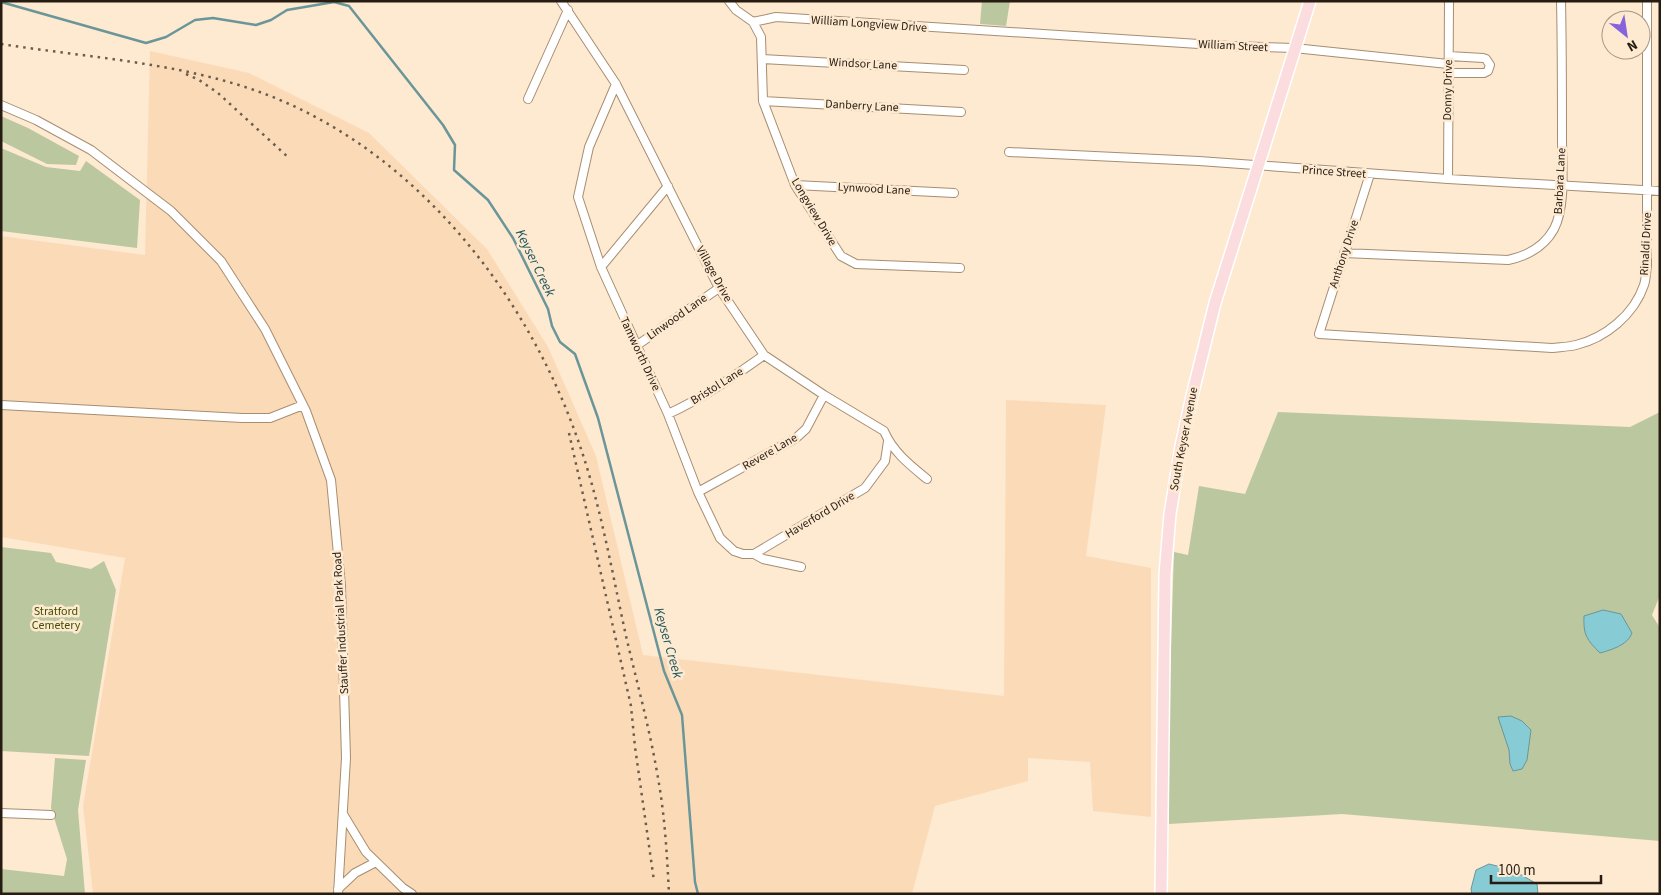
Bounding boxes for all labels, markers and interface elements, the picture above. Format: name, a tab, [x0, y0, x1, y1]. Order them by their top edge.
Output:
north arrow	[1601, 10, 1651, 60]
street label: William Longview Drive	[810, 11, 928, 37]
text: N	[1623, 34, 1641, 56]
street label: William Street	[1198, 36, 1268, 56]
street label: Windsor Lane	[829, 54, 897, 74]
street label: Donny Drive	[1439, 59, 1457, 121]
street label: Danberry Lane	[825, 96, 899, 116]
street label: Barbara Lane	[1550, 147, 1570, 215]
street label: Prince Street	[1301, 161, 1367, 183]
street label: Longview Drive	[787, 175, 841, 249]
street label: Lynwood Lane	[837, 179, 911, 199]
street label: Rinaldi Drive	[1636, 212, 1656, 276]
street label: Anthony Drive	[1325, 218, 1363, 290]
water label: Keyser Creek	[510, 226, 560, 300]
street label: Village Drive	[692, 243, 736, 305]
street label: Linwood Lane	[643, 290, 711, 344]
street label: Tamworth Drive	[615, 314, 665, 394]
street label: Bristol Lane	[687, 363, 747, 409]
street label: South Keyser Avenue	[1166, 386, 1202, 492]
street label: Revere Lane	[739, 429, 801, 475]
street label: Haverford Drive	[782, 487, 858, 543]
street label: Stauffer Industrial Park Road	[329, 551, 353, 695]
park label: Stratford Cemetery	[32, 603, 81, 634]
water label: Keyser Creek	[648, 605, 688, 681]
scale bar	[1491, 852, 1601, 884]
text: 100 m	[1498, 860, 1536, 881]

